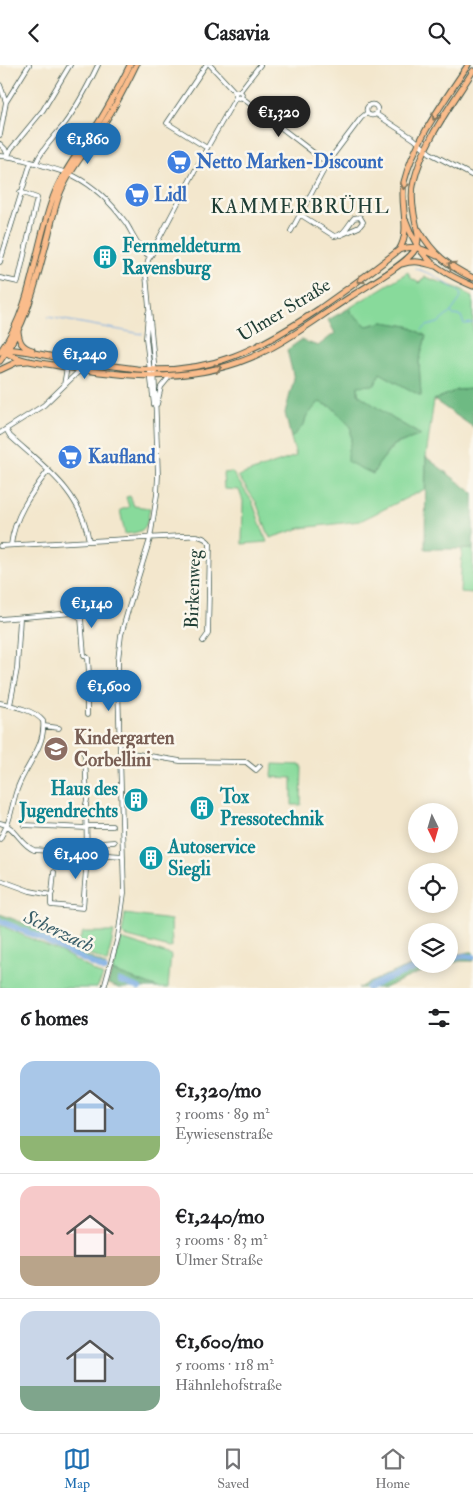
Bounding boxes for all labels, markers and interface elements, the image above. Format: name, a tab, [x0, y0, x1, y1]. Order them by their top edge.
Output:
icon: back	[20, 19, 48, 47]
text: Casavia	[204, 19, 269, 47]
icon: search	[425, 19, 453, 47]
pin: €1,320	[238, 95, 320, 138]
text: €1,320	[258, 102, 300, 122]
one-way arrow	[431, 112, 441, 121]
pin: €1,860	[47, 123, 129, 165]
text: €1,860	[67, 129, 109, 149]
supermarket icon: Netto Marken-Discount	[166, 149, 192, 175]
place label: Netto Marken-Discount	[195, 150, 384, 174]
one-way arrow	[399, 181, 410, 190]
supermarket icon: Lidl	[124, 182, 150, 208]
place label: Lidl	[154, 183, 187, 207]
district label: KAMMERBRÜHL	[210, 194, 390, 219]
place label: Fernmeldeturm Ravensburg	[122, 234, 241, 281]
building icon: Fernmeldeturm Ravensburg	[92, 244, 118, 270]
one-way arrow	[447, 262, 457, 271]
street label: Ulmer Straße	[233, 273, 335, 347]
one-way arrow	[356, 274, 366, 283]
pin: €1,240	[44, 337, 126, 380]
text: €1,240	[63, 344, 107, 364]
one-way arrow	[213, 364, 221, 374]
supermarket icon: Kaufland	[57, 444, 83, 470]
place label: Kaufland	[88, 445, 156, 469]
street label: Birkenweg	[180, 548, 206, 629]
pin: €1,140	[51, 587, 133, 629]
text: €1,140	[71, 593, 113, 613]
pin: €1,600	[68, 669, 150, 712]
text: €1,600	[87, 676, 131, 696]
place label: Kindergarten Corbellini	[74, 726, 175, 772]
school or university icon: Kindergarten Corbellini	[43, 736, 69, 762]
place label: Haus des Jugendrechts	[18, 777, 118, 824]
place label: Tox Pressotechnik	[219, 785, 325, 831]
building icon: Haus des Jugendrechts	[123, 787, 149, 813]
building icon: Tox Pressotechnik	[189, 795, 215, 821]
north arrow	[408, 803, 458, 853]
map controls	[408, 803, 458, 973]
place label: Autoservice Siegli	[167, 835, 256, 882]
pin: €1,400	[35, 837, 117, 880]
text: €1,400	[54, 844, 98, 864]
building icon: Autoservice Siegli	[138, 845, 164, 871]
button: locate	[408, 863, 458, 913]
water label: Scherzach	[19, 903, 98, 958]
button: layers	[408, 923, 458, 973]
icon: filters	[425, 1004, 453, 1032]
text: 6 homes	[20, 1005, 88, 1032]
text: €1,320/mo	[175, 1077, 261, 1104]
icon: home	[60, 1081, 120, 1141]
text: 3 rooms · 89 m²	[175, 1104, 270, 1124]
text: Eywiesenstraße	[175, 1124, 273, 1144]
text: €1,240/mo	[175, 1203, 264, 1230]
icon: home	[60, 1206, 120, 1266]
text: 3 rooms · 83 m²	[175, 1230, 268, 1250]
text: Ulmer Straße	[175, 1250, 263, 1270]
text: €1,600/mo	[175, 1328, 264, 1355]
icon: home	[60, 1331, 120, 1391]
text: 5 rooms · 118 m²	[175, 1355, 274, 1375]
text: Hähnlehofstraße	[175, 1375, 282, 1395]
tab: Map	[63, 1445, 91, 1492]
tab: Saved	[217, 1445, 249, 1492]
tab: Home	[375, 1445, 410, 1492]

